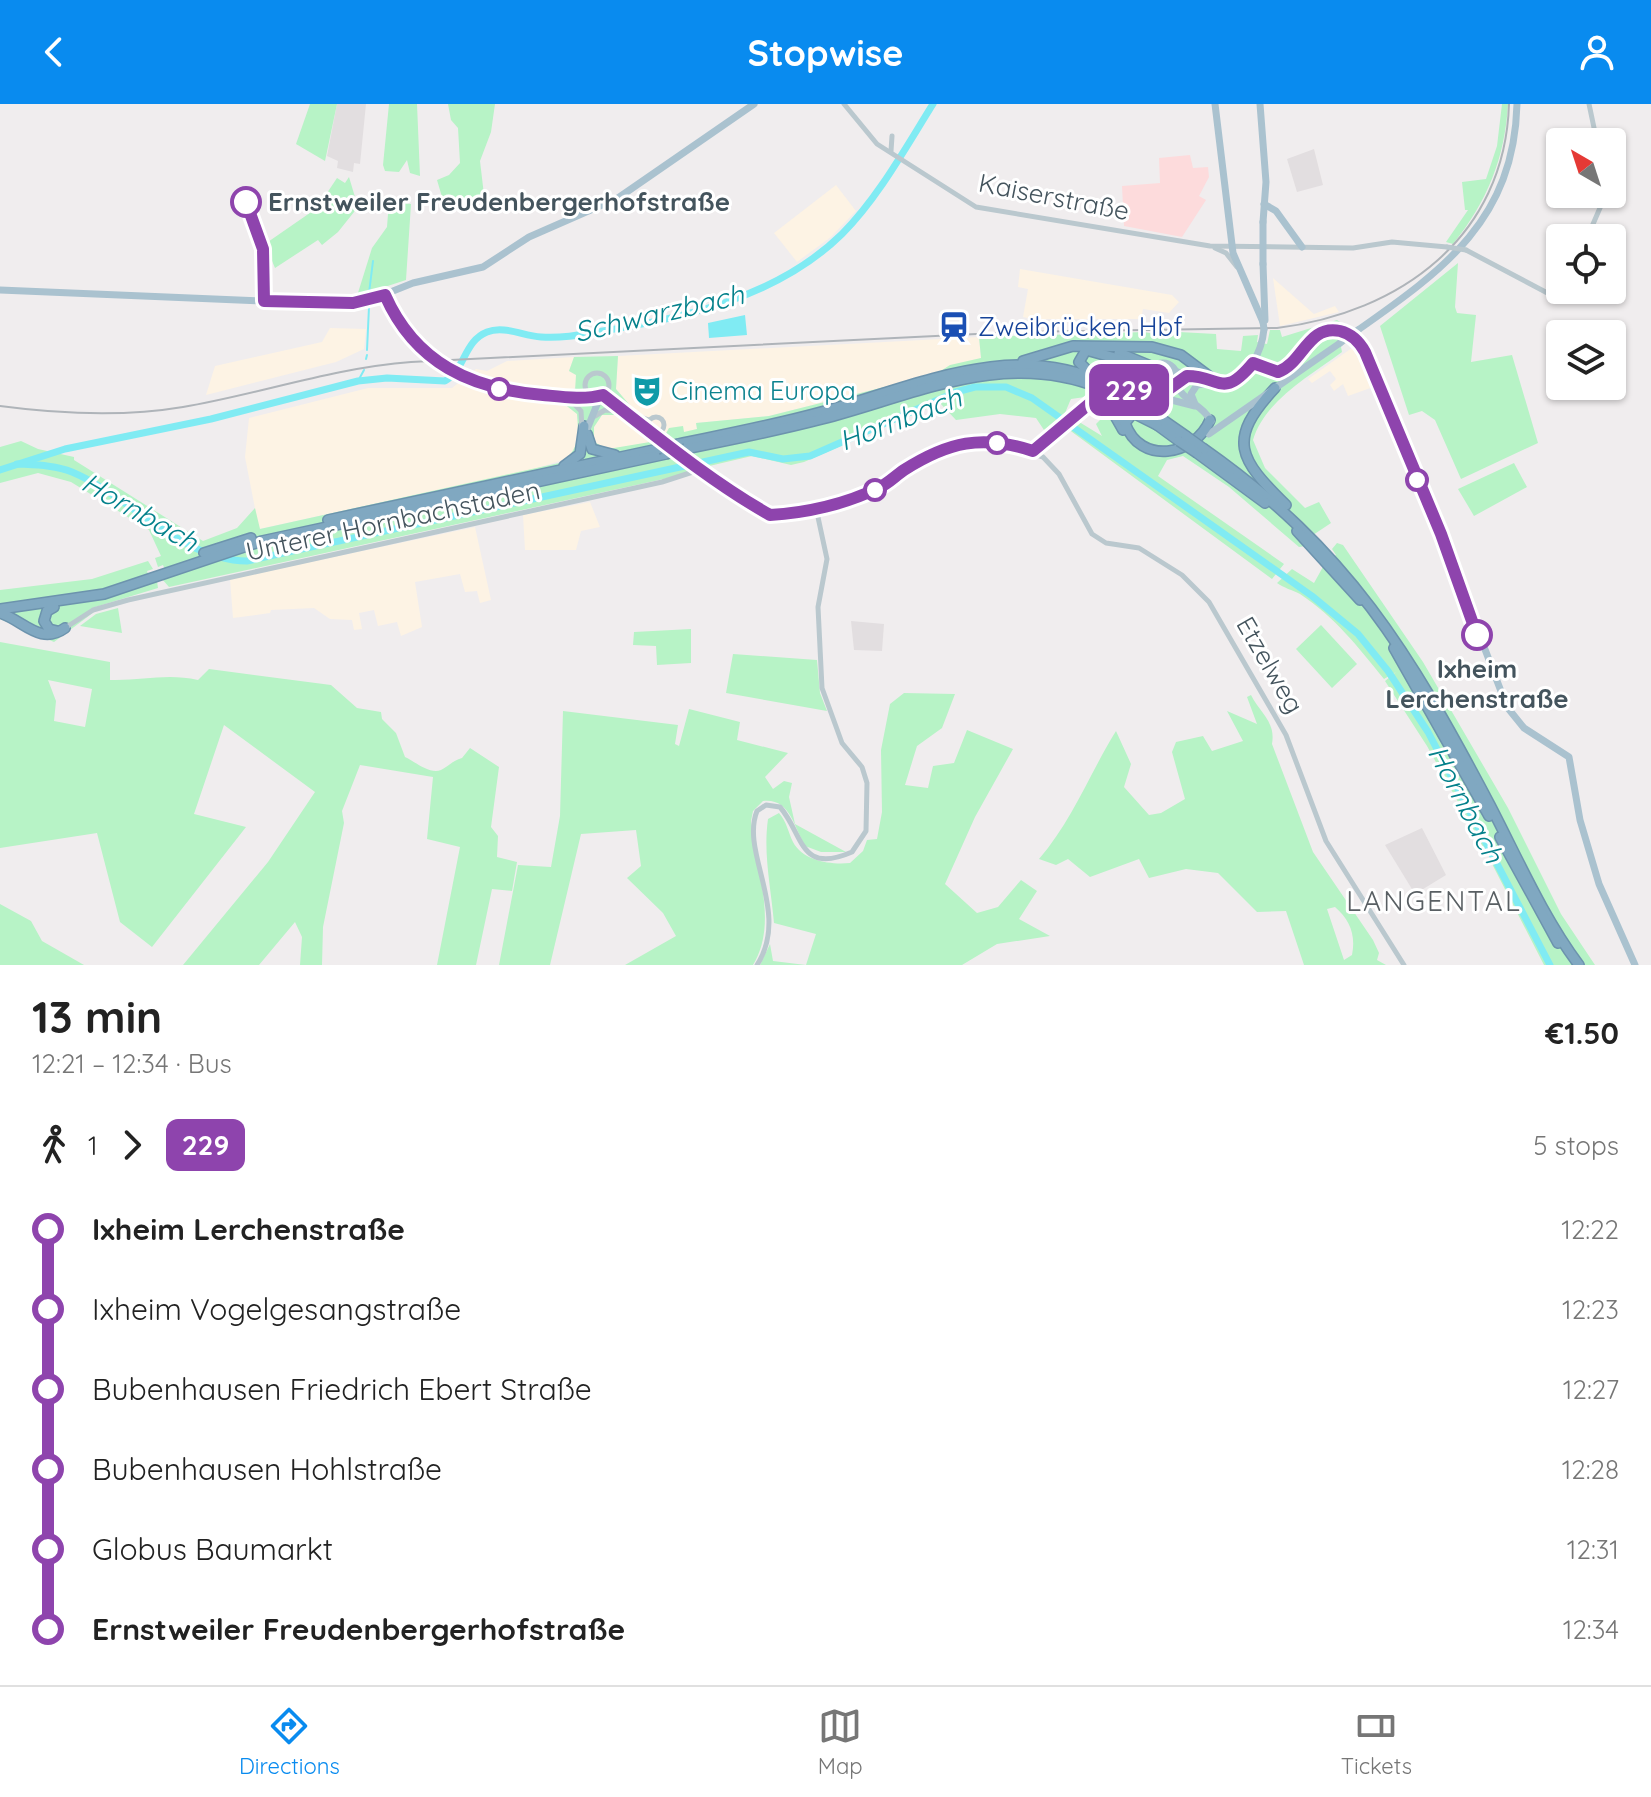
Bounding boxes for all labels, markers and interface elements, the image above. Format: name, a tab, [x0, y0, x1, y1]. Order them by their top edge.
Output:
icon: back	[32, 30, 76, 74]
text: Stopwise	[748, 30, 903, 75]
icon: person	[1575, 30, 1619, 74]
north arrow	[1546, 128, 1626, 208]
map controls	[1546, 128, 1626, 400]
street label: Kaiserstraße	[976, 166, 1132, 227]
place label: Ernstweiler Freudenbergerhofstraße	[268, 185, 730, 218]
marker: Ernstweiler Freudenbergerhofstraße	[231, 187, 261, 217]
button: locate	[1546, 224, 1626, 304]
water label: Schwarzbach	[571, 276, 748, 349]
station icon: Zweibrücken Hbf	[937, 310, 971, 344]
place label: Zweibrücken Hbf	[978, 310, 1183, 343]
button: layers	[1546, 320, 1626, 400]
line badge: 229	[1083, 364, 1175, 416]
text: 229	[1105, 372, 1153, 407]
theatre icon: Cinema Europa	[630, 374, 664, 408]
place label: Cinema Europa	[671, 374, 856, 407]
unlabelled marker	[488, 378, 510, 400]
water label: Hornbach	[834, 379, 967, 458]
unlabelled marker	[986, 432, 1008, 454]
water label: Hornbach	[76, 464, 206, 559]
unlabelled marker	[1406, 469, 1428, 491]
street label: Unterer Hornbachstaden	[243, 473, 543, 568]
unlabelled marker	[864, 479, 886, 501]
street label: Etzelweg	[1230, 610, 1311, 719]
marker: Ixheim Lerchenstraße	[1462, 620, 1492, 650]
place label: Ixheim Lerchenstraße	[1385, 652, 1569, 715]
water label: Hornbach	[1421, 739, 1513, 870]
district label: LANGENTAL	[1346, 883, 1522, 918]
text: 13 min	[32, 989, 162, 1044]
text: €1.50	[1545, 1014, 1619, 1052]
text: 12:21 – 12:34 · Bus	[32, 1047, 232, 1080]
icon: walk	[32, 1123, 76, 1167]
icon: forward	[110, 1123, 154, 1167]
text: 229	[182, 1127, 229, 1162]
text: 1	[88, 1129, 98, 1162]
text: 5 stops	[1533, 1129, 1619, 1162]
text: Ixheim Lerchenstraße	[92, 1210, 405, 1248]
text: 12:22	[1561, 1213, 1619, 1246]
text: Ixheim Vogelgesangstraße	[92, 1290, 461, 1328]
text: 12:23	[1562, 1293, 1619, 1326]
text: Bubenhausen Friedrich Ebert Straße	[92, 1370, 592, 1408]
text: 12:27	[1563, 1373, 1619, 1406]
text: Bubenhausen Hohlstraße	[92, 1450, 442, 1488]
text: 12:28	[1562, 1453, 1619, 1486]
text: Globus Baumarkt	[92, 1530, 333, 1568]
text: 12:31	[1567, 1533, 1619, 1566]
text: Ernstweiler Freudenbergerhofstraße	[92, 1610, 625, 1648]
text: 12:34	[1563, 1613, 1619, 1646]
tab: Directions	[239, 1704, 340, 1780]
tab: Map	[818, 1704, 863, 1780]
tab: Tickets	[1341, 1704, 1412, 1780]

